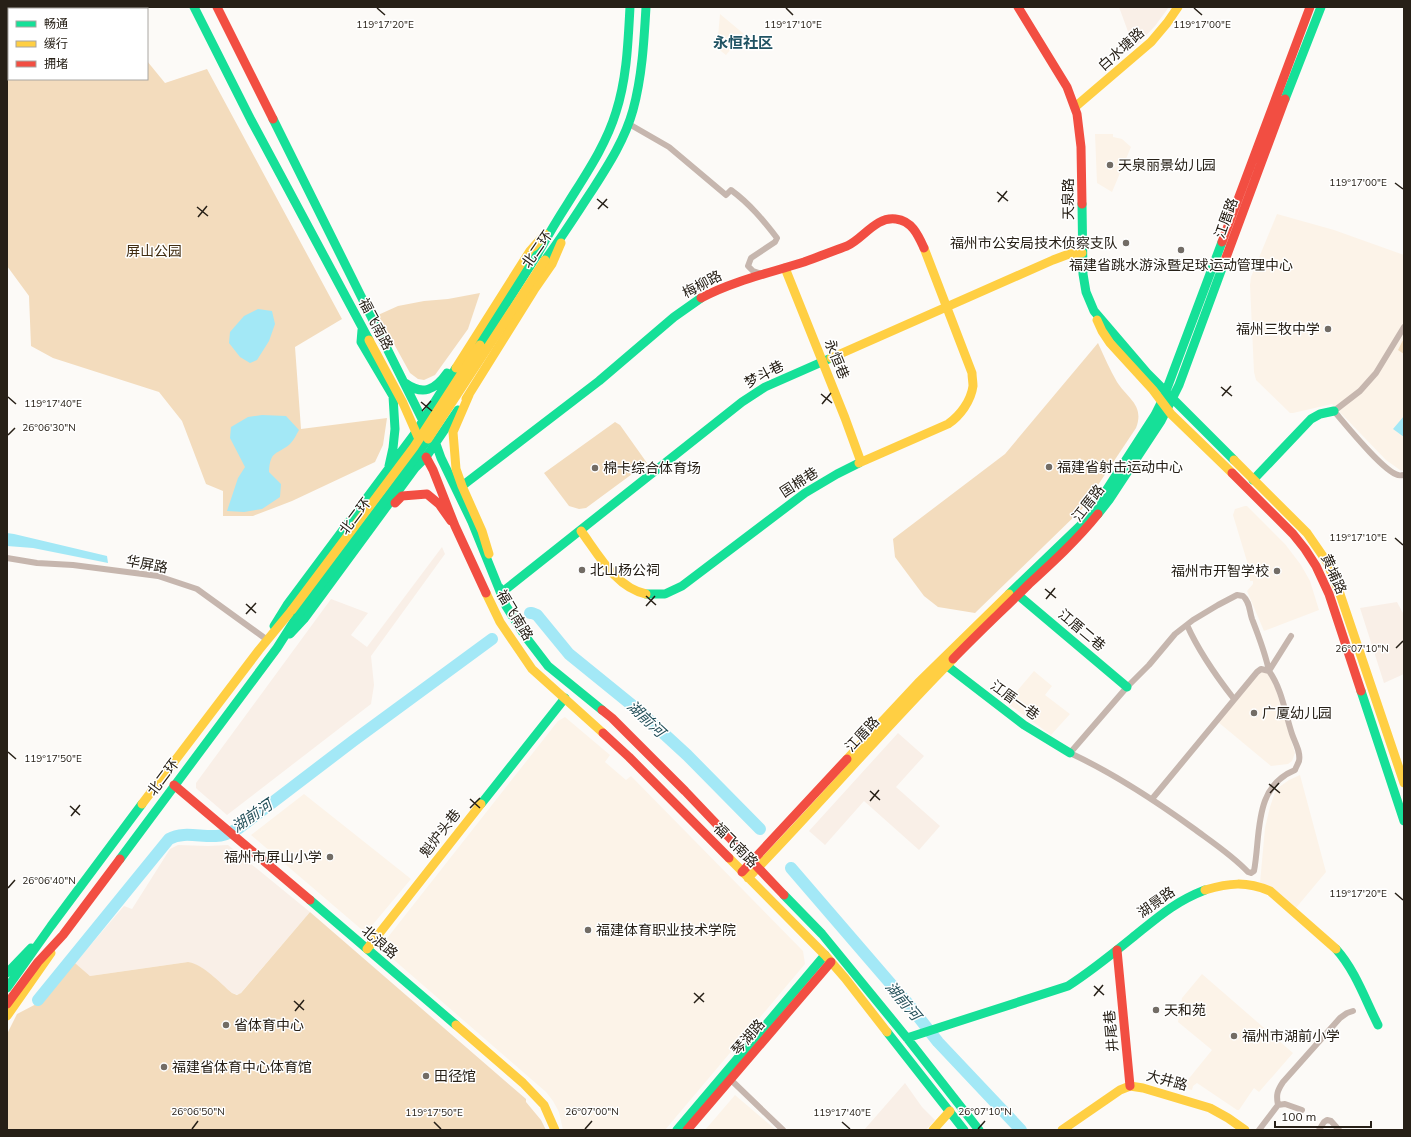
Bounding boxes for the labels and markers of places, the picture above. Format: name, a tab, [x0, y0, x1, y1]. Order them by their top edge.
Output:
place label: 天泉丽景幼儿园	[1118, 156, 1216, 174]
marker: 天泉丽景幼儿园	[1105, 160, 1115, 170]
place label: 福州市公安局技术侦察支队	[950, 234, 1118, 252]
marker: 福州市公安局技术侦察支队	[1121, 238, 1131, 248]
marker: 福建省跳水游泳暨足球运动管理中心	[1176, 245, 1186, 255]
place label: 福建省跳水游泳暨足球运动管理中心	[1069, 256, 1293, 274]
place label: 福州三牧中学	[1236, 320, 1320, 338]
marker: 福州三牧中学	[1323, 324, 1333, 334]
place label: 福建省射击运动中心	[1057, 458, 1183, 476]
place label: 棉卡综合体育场	[603, 459, 701, 477]
marker: 福建省射击运动中心	[1044, 462, 1054, 472]
marker: 棉卡综合体育场	[590, 463, 600, 473]
place label: 北山杨公祠	[590, 561, 660, 579]
place label: 福州市开智学校	[1171, 562, 1269, 580]
marker: 北山杨公祠	[577, 565, 587, 575]
marker: 福州市开智学校	[1272, 566, 1282, 576]
place label: 广厦幼儿园	[1262, 704, 1332, 722]
marker: 广厦幼儿园	[1249, 708, 1259, 718]
place label: 福州市屏山小学	[224, 848, 322, 866]
marker: 福州市屏山小学	[325, 852, 335, 862]
place label: 福建体育职业技术学院	[596, 921, 736, 939]
marker: 福建体育职业技术学院	[583, 925, 593, 935]
place label: 天和苑	[1164, 1001, 1206, 1019]
marker: 天和苑	[1151, 1005, 1161, 1015]
place label: 省体育中心	[234, 1016, 304, 1034]
marker: 省体育中心	[221, 1020, 231, 1030]
place label: 福州市湖前小学	[1242, 1027, 1340, 1045]
marker: 福州市湖前小学	[1229, 1031, 1239, 1041]
place label: 福建省体育中心体育馆	[172, 1058, 312, 1076]
marker: 福建省体育中心体育馆	[159, 1062, 169, 1072]
place label: 田径馆	[434, 1067, 476, 1085]
marker: 田径馆	[421, 1071, 431, 1081]

